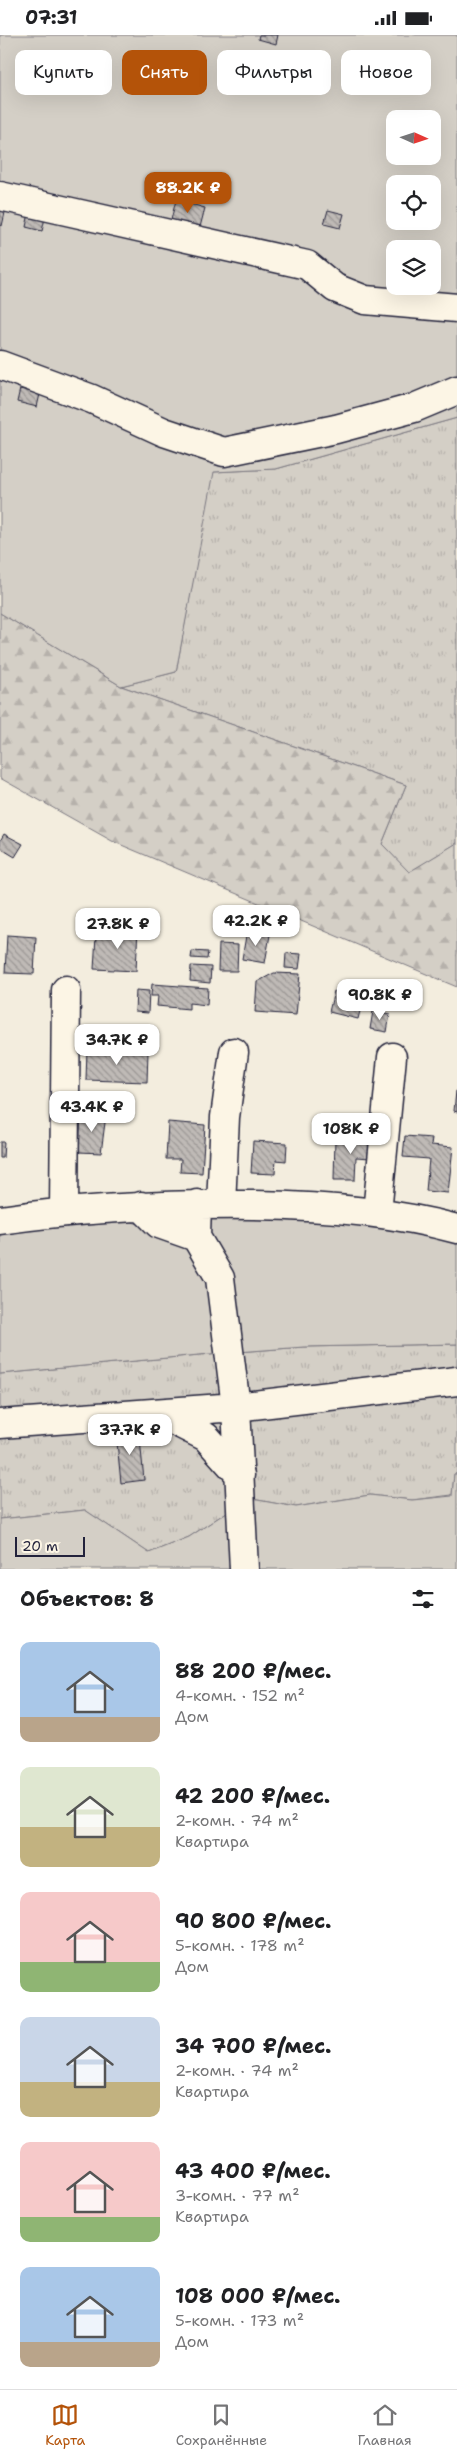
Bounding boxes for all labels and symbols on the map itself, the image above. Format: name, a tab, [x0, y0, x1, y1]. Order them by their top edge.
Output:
north arrow	[386, 110, 441, 165]
pin: 88.2K ₽	[142, 171, 234, 214]
pin: 42.2K ₽	[210, 905, 302, 947]
pin: 27.8K ₽	[72, 907, 164, 950]
pin: 90.8K ₽	[334, 979, 426, 1021]
pin: 34.7K ₽	[71, 1023, 163, 1066]
pin: 43.4K ₽	[46, 1091, 138, 1133]
pin: 108K ₽	[310, 1113, 392, 1155]
pin: 37.7K ₽	[84, 1413, 176, 1456]
scale bar	[15, 1534, 85, 1557]

